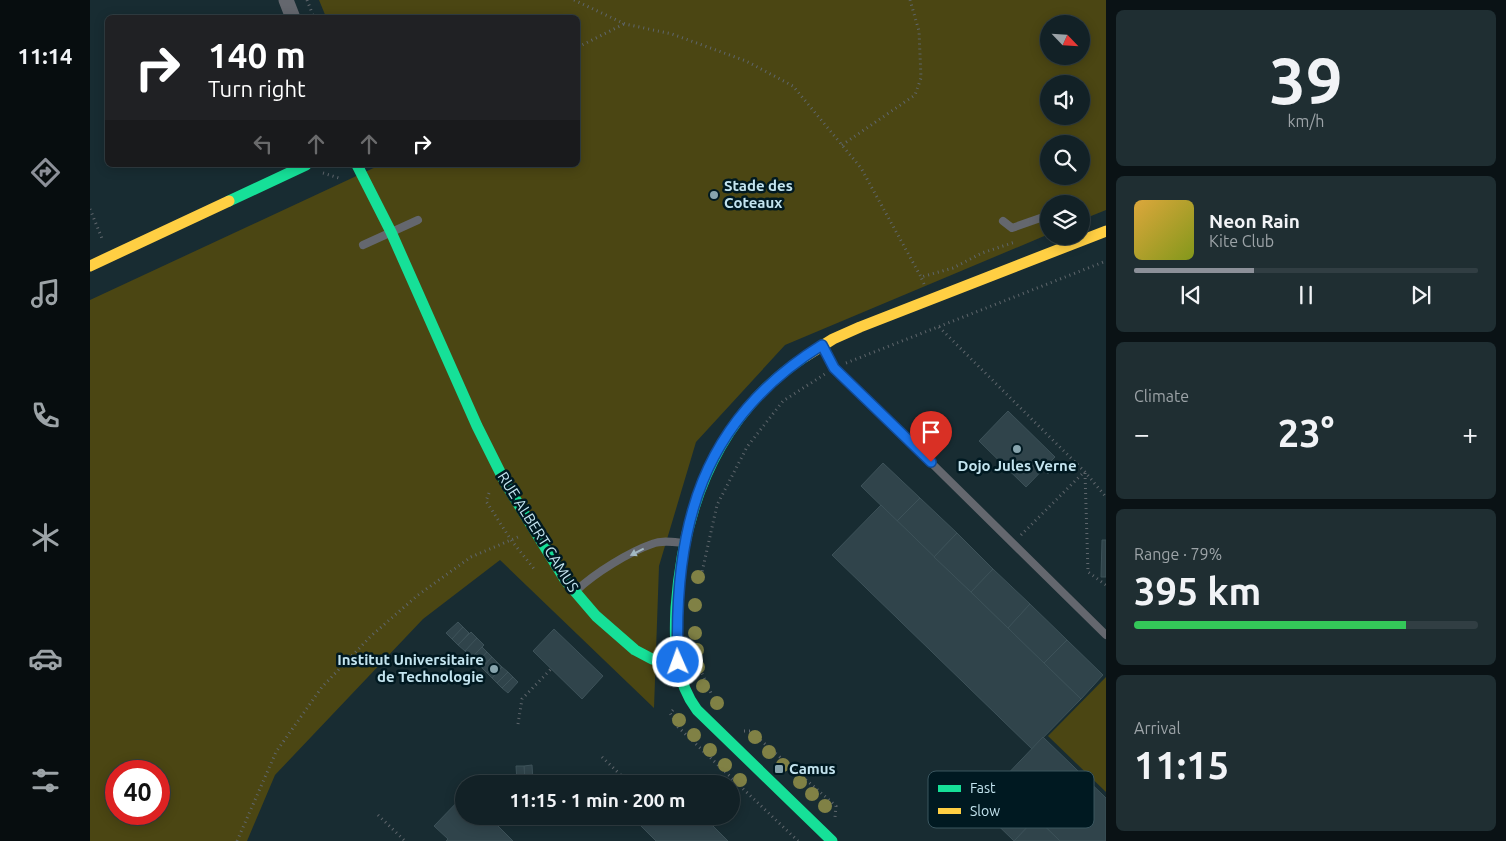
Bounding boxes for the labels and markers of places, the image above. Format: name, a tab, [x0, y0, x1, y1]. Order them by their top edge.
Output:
place label: Stade des Coteaux	[724, 177, 793, 211]
marker: Stade des Coteaux	[708, 189, 720, 201]
pin	[910, 411, 952, 462]
marker: Dojo Jules Verne	[1011, 443, 1023, 455]
place label: Dojo Jules Verne	[957, 457, 1077, 474]
place label: Institut Universitaire de Technologie	[337, 651, 484, 685]
marker: Institut Universitaire de Technologie	[488, 663, 500, 675]
place label: Camus	[789, 760, 836, 777]
marker: Camus	[773, 763, 785, 775]

